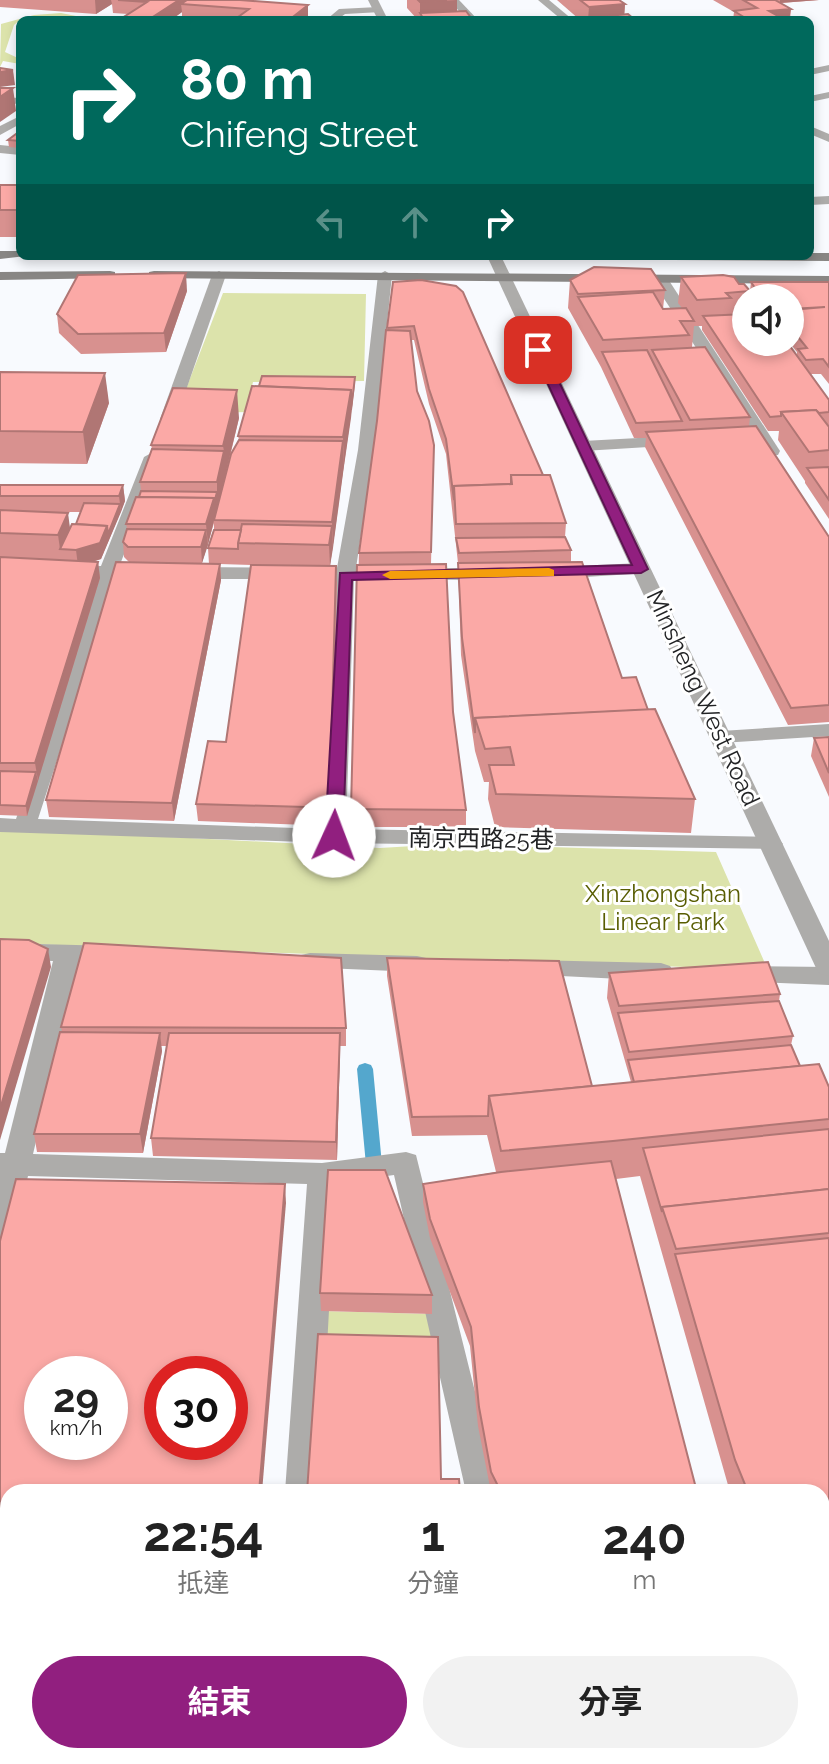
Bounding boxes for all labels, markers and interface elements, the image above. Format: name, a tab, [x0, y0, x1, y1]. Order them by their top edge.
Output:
text: 80 m	[180, 46, 314, 112]
icon: right	[48, 48, 152, 152]
text: Chifeng Street	[180, 113, 418, 155]
icon: left	[309, 200, 353, 244]
icon: ahead	[393, 200, 437, 244]
icon: right	[477, 200, 521, 244]
map controls	[732, 284, 804, 356]
button: sound	[732, 284, 804, 356]
pin	[504, 316, 572, 384]
icon: arrive	[516, 328, 560, 372]
street label: Minsheng West Road	[641, 585, 766, 810]
position arrow	[292, 794, 376, 878]
street label: 南京西路25巷	[408, 823, 554, 854]
park label: Xinzhongshan Linear Park	[585, 879, 741, 936]
speed limit sign: 30	[144, 1356, 248, 1460]
text: 29	[53, 1374, 99, 1421]
text: km/h	[50, 1416, 102, 1440]
text: 22:54	[144, 1506, 264, 1562]
text: 1	[421, 1506, 445, 1562]
text: 240	[603, 1509, 686, 1565]
text: m	[633, 1565, 656, 1595]
text: 抵達	[178, 1568, 230, 1598]
text: 分鐘	[407, 1568, 459, 1598]
button: 結束	[32, 1656, 407, 1748]
button: 分享	[423, 1656, 798, 1748]

